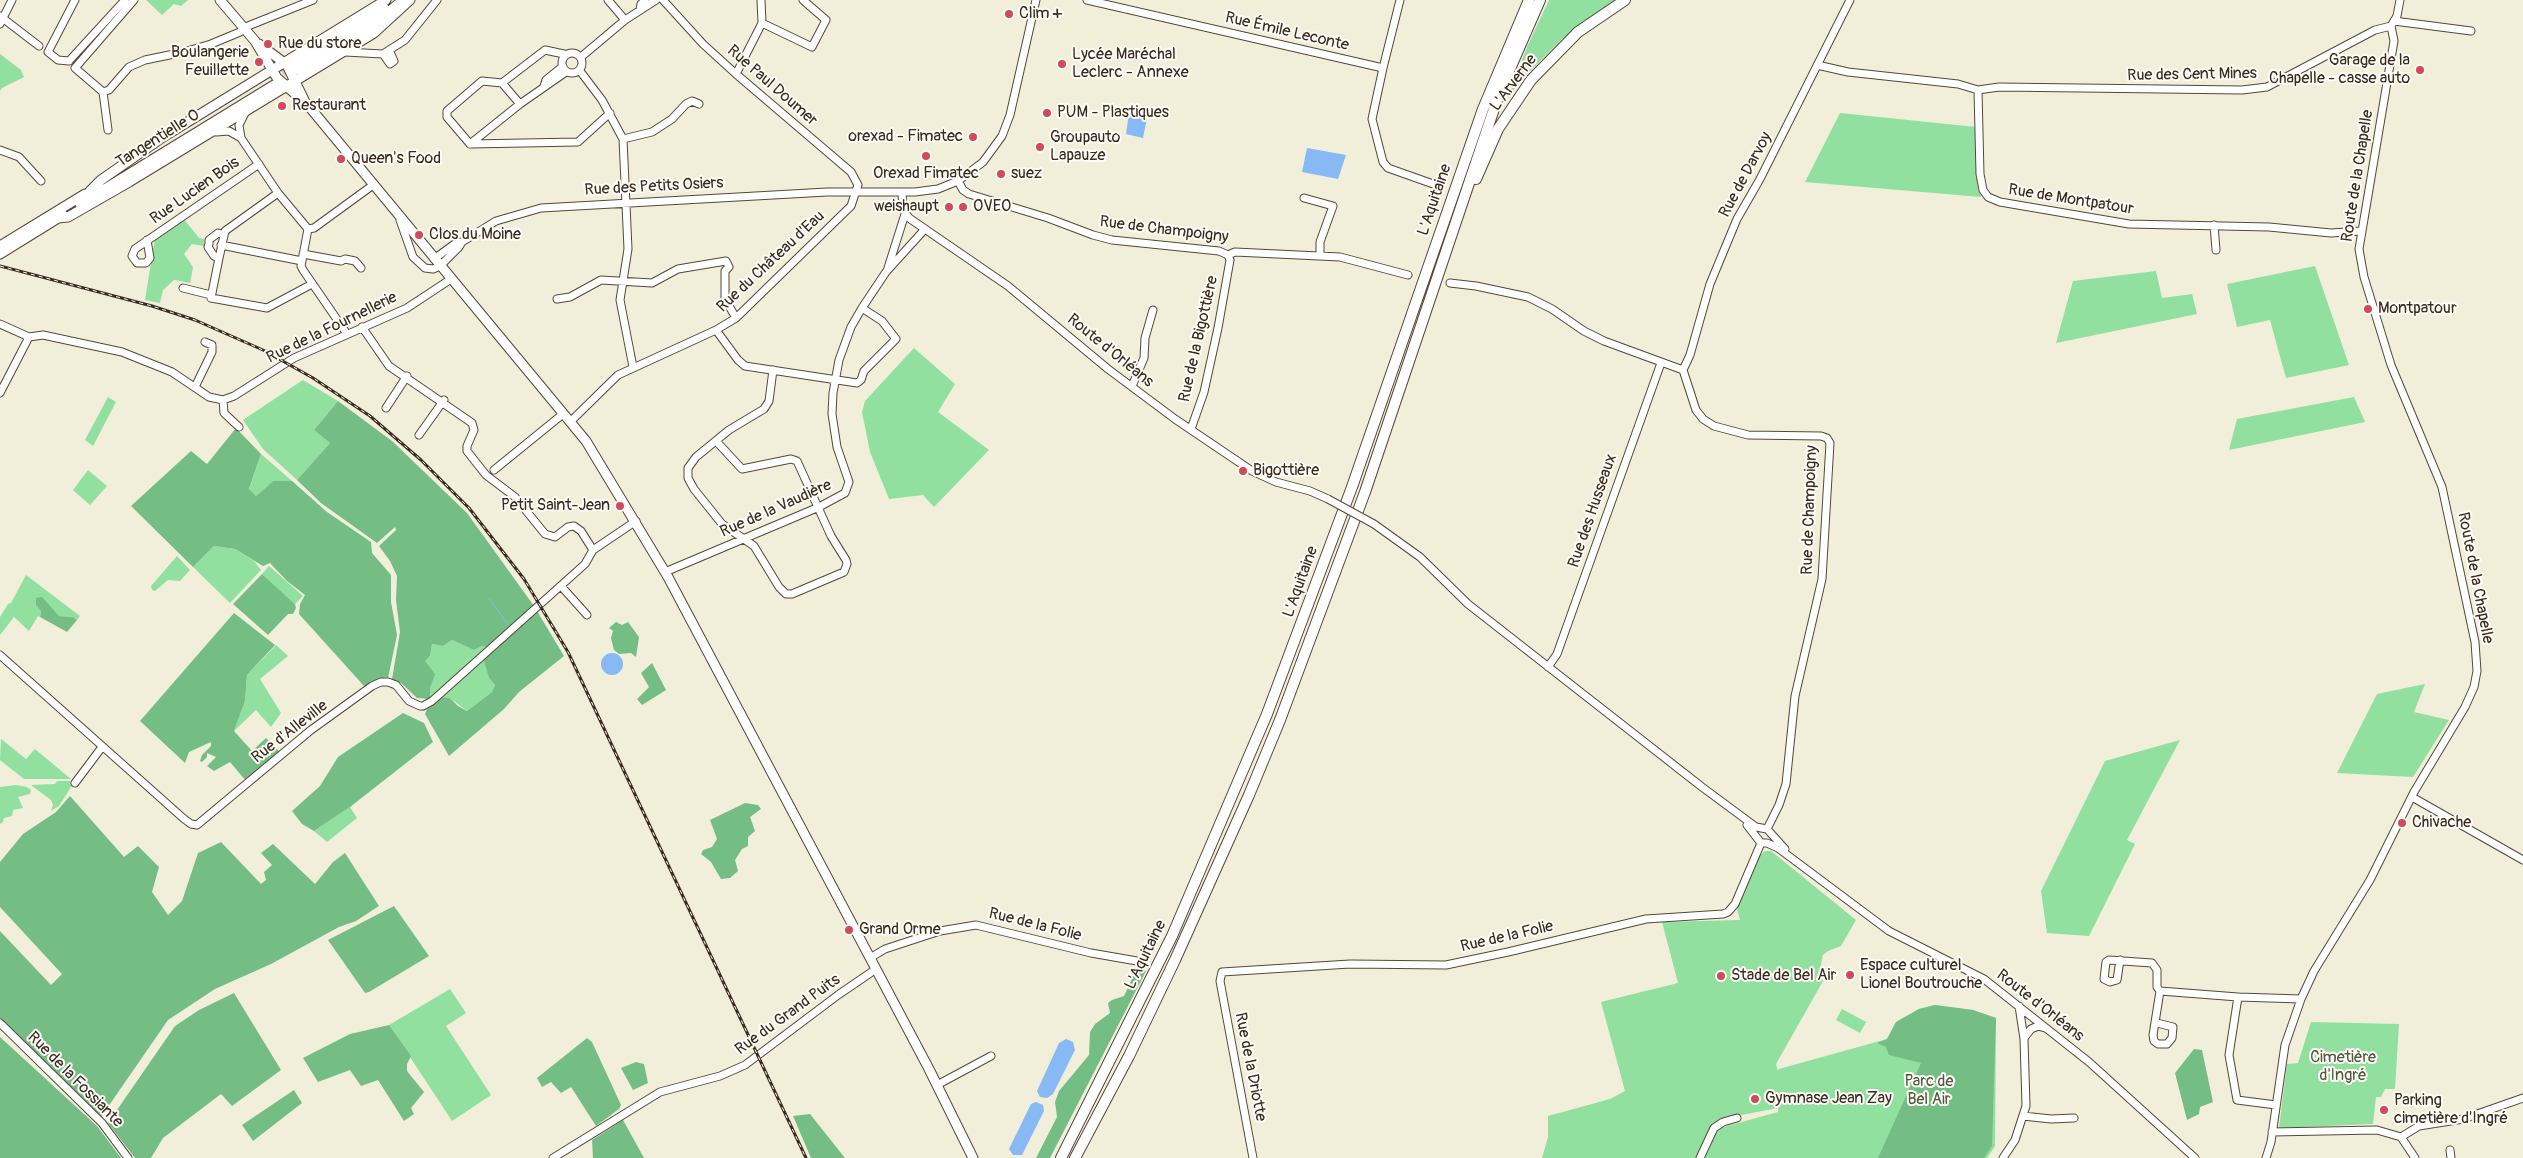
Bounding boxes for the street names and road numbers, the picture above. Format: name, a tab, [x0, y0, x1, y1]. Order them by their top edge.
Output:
street label: Rue Émile Leconte	[1223, 8, 1351, 56]
street label: Rue Paul Doumer	[723, 42, 821, 130]
street label: L'Arverne	[1486, 51, 1542, 115]
street label: Rue des Cent Mines	[2127, 64, 2257, 86]
street label: Tangentielle O	[113, 106, 203, 172]
street label: Route de la Chapelle	[2338, 109, 2378, 243]
street label: Rue de Darvoy	[1715, 129, 1777, 221]
street label: Rue Lucien Bois	[147, 153, 243, 229]
street label: L'Aquitaine	[1414, 162, 1456, 238]
street label: Rue des Petits Osiers	[584, 174, 724, 200]
street label: Rue de Montpatour	[2007, 181, 2135, 219]
street label: Rue du Château d'Eau	[713, 207, 829, 317]
street label: Rue de Champoigny	[1098, 213, 1230, 247]
street label: Rue de la Bigottière	[1175, 274, 1223, 404]
street label: Rue de la Fournellerie	[264, 288, 400, 368]
street label: Route d'Orléans	[1063, 310, 1157, 392]
street label: Rue de Champoigny	[1798, 445, 1822, 575]
street label: Rue des Husseaux	[1565, 452, 1621, 570]
street label: Rue de la Vaudière	[717, 476, 835, 542]
street label: Route de la Chapelle	[2453, 511, 2497, 645]
street label: L'Aquitaine	[1279, 544, 1323, 620]
street label: Rue d'Alleville	[248, 696, 332, 768]
street label: Rue de la Folie	[987, 904, 1083, 946]
street label: L'Aquitaine	[1121, 917, 1171, 993]
street label: Rue de la Folie	[1459, 917, 1555, 957]
street label: Route d'Orléans	[1992, 966, 2088, 1046]
street label: Rue du Grand Puits	[732, 970, 844, 1060]
street label: Rue de la Driotte	[1230, 1011, 1270, 1123]
street label: Rue de la Fossiante	[23, 1028, 127, 1132]

